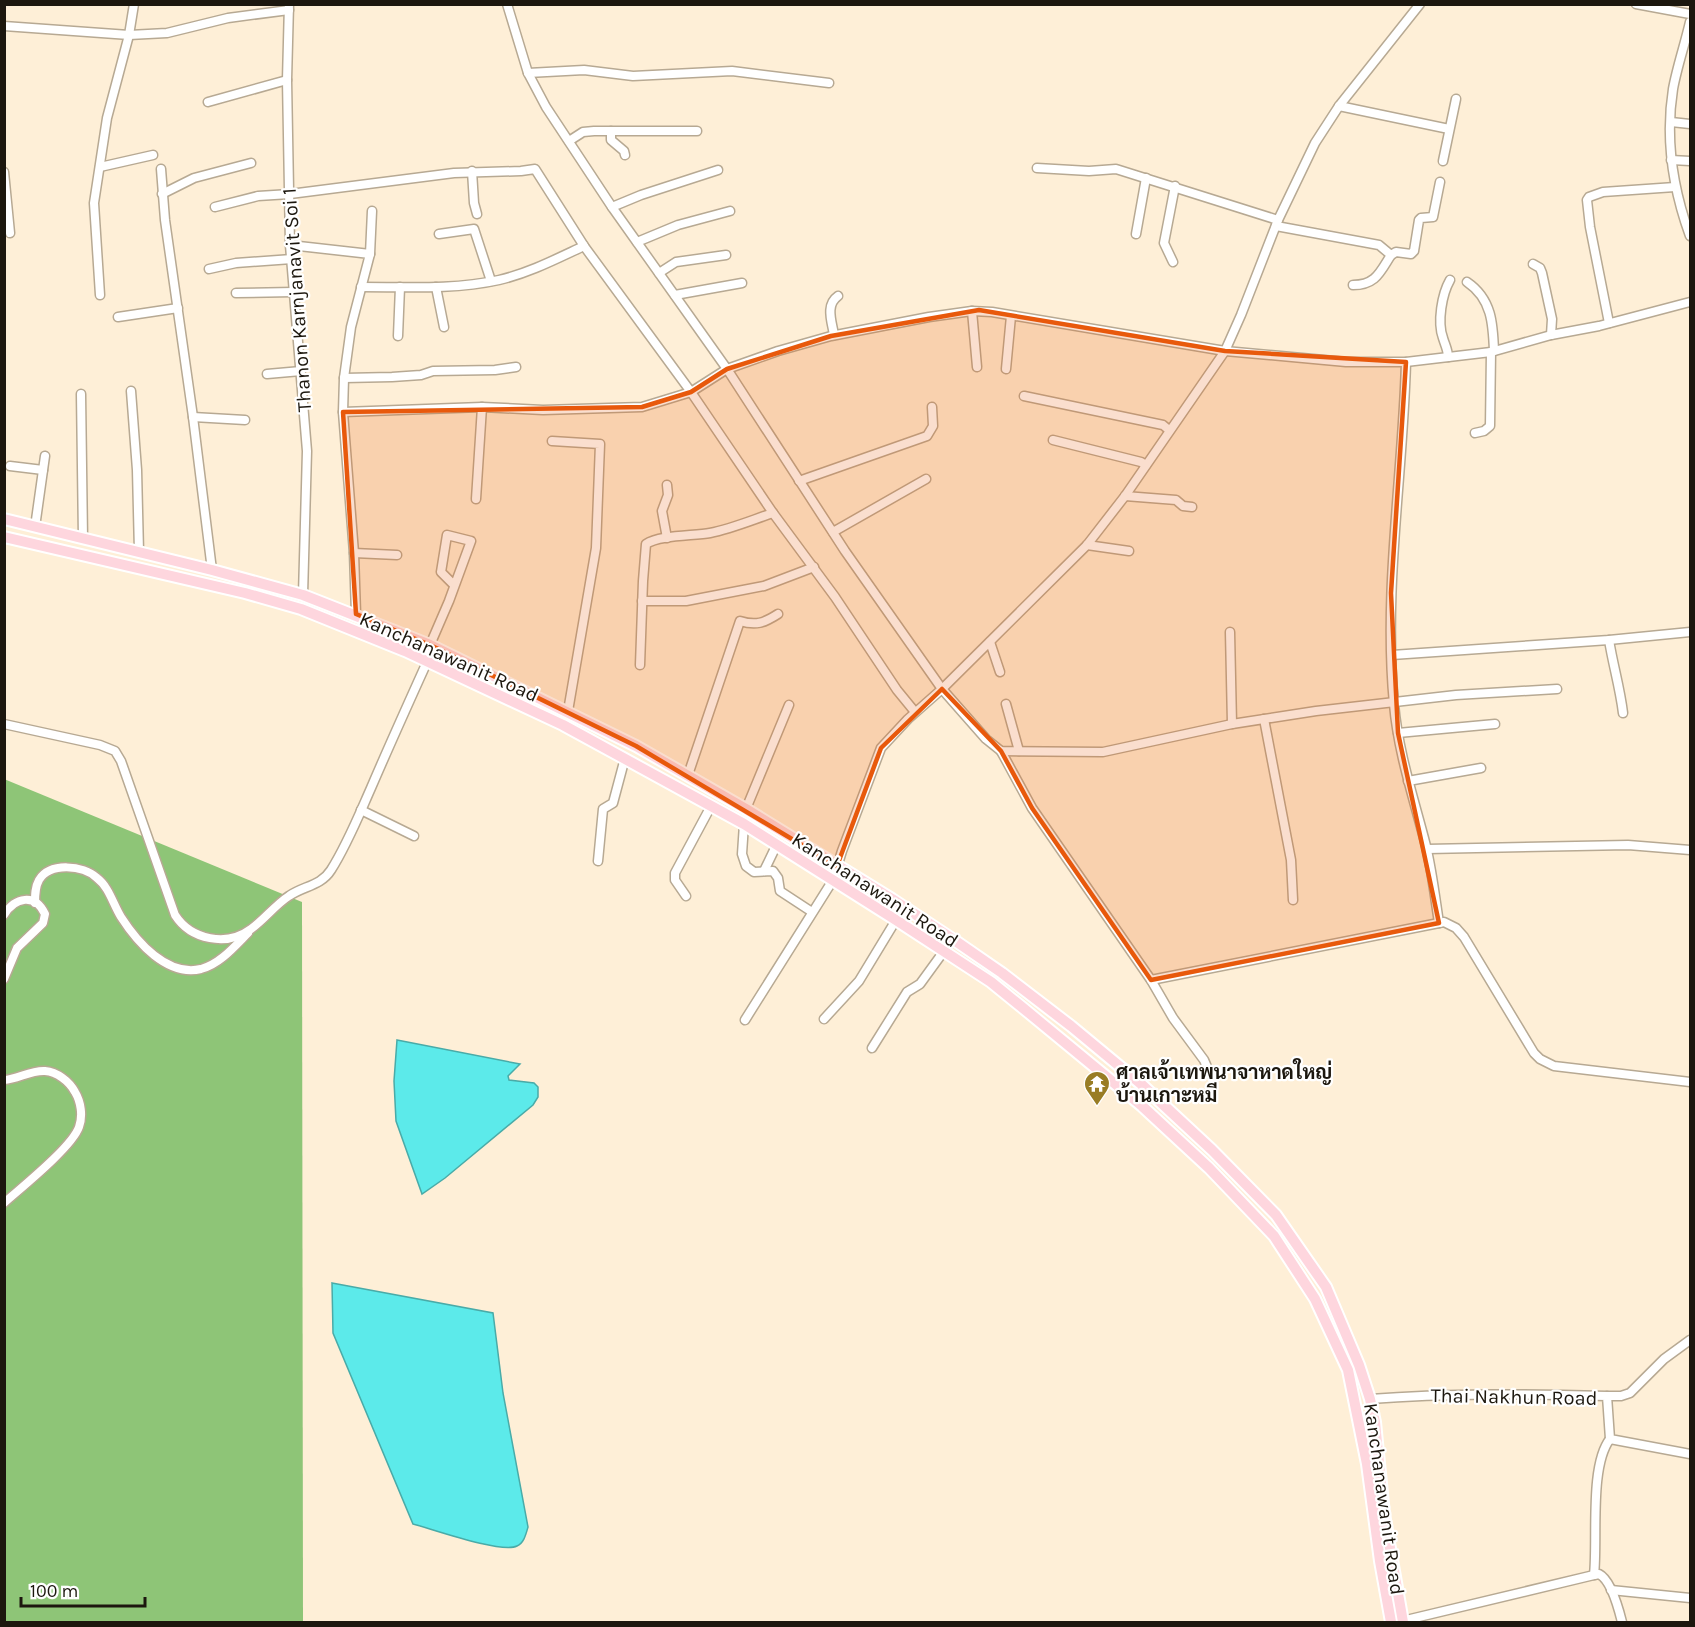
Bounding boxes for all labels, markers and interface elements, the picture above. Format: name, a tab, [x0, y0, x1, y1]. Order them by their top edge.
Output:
street label: Thanon Karnjanavit Soi 1	[278, 187, 316, 413]
street label: Kanchanawanit Road	[356, 607, 542, 707]
street label: Kanchanawanit Road	[788, 828, 962, 952]
place label: ศาลเจ้าเทพนาจาหาดใหญ่ บ้านเกาะหมี	[1116, 1058, 1332, 1107]
temple icon: ศาลเจ้าเทพนาจาหาดใหญ่ บ้านเกาะหมี	[1082, 1069, 1112, 1107]
street label: Thai Nakhun Road	[1430, 1384, 1598, 1410]
street label: Kanchanawanit Road	[1359, 1402, 1409, 1596]
scale bar	[21, 1570, 146, 1608]
text: 100 m	[30, 1580, 78, 1602]

